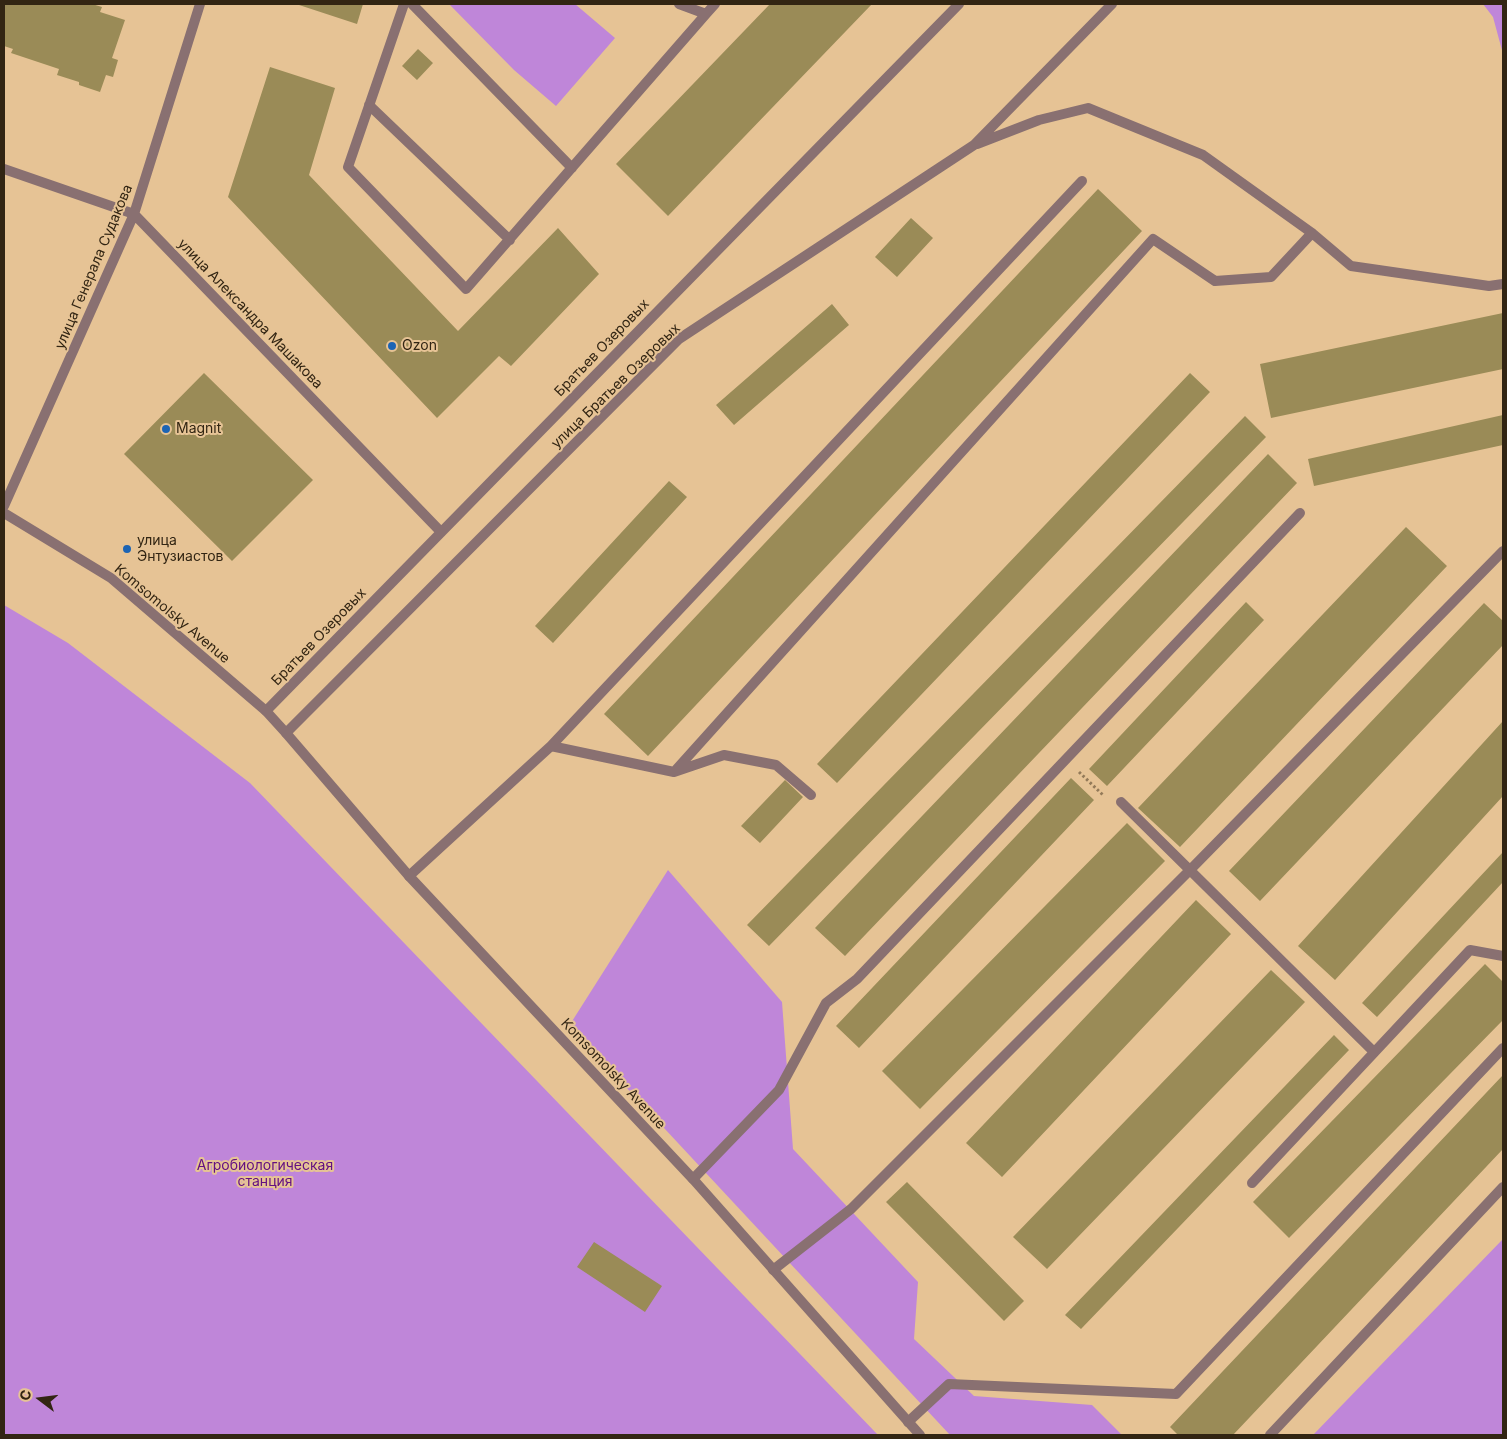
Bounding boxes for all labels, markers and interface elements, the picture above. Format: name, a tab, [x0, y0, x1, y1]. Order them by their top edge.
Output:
street label: улица Генерала Судакова	[52, 182, 136, 352]
street label: улица Александра Машакова	[174, 236, 326, 392]
street label: Братьев Озеровых	[551, 296, 653, 400]
street label: улица Братьев Озеровых	[548, 320, 684, 452]
place label: Ozon	[402, 338, 437, 354]
marker: Ozon	[386, 340, 398, 352]
place label: Magnit	[176, 421, 221, 437]
marker: Magnit	[160, 423, 172, 435]
place label: улица Энтузиастов	[137, 533, 223, 566]
marker: улица Энтузиастов	[121, 543, 133, 555]
street label: Komsomolsky Avenue	[111, 561, 233, 667]
street label: Братьев Озеровых	[268, 585, 370, 689]
street label: Komsomolsky Avenue	[557, 1015, 669, 1133]
park label: Агробиологическая станция	[197, 1158, 333, 1190]
north arrow	[15, 1374, 65, 1424]
text: С	[15, 1388, 35, 1402]

